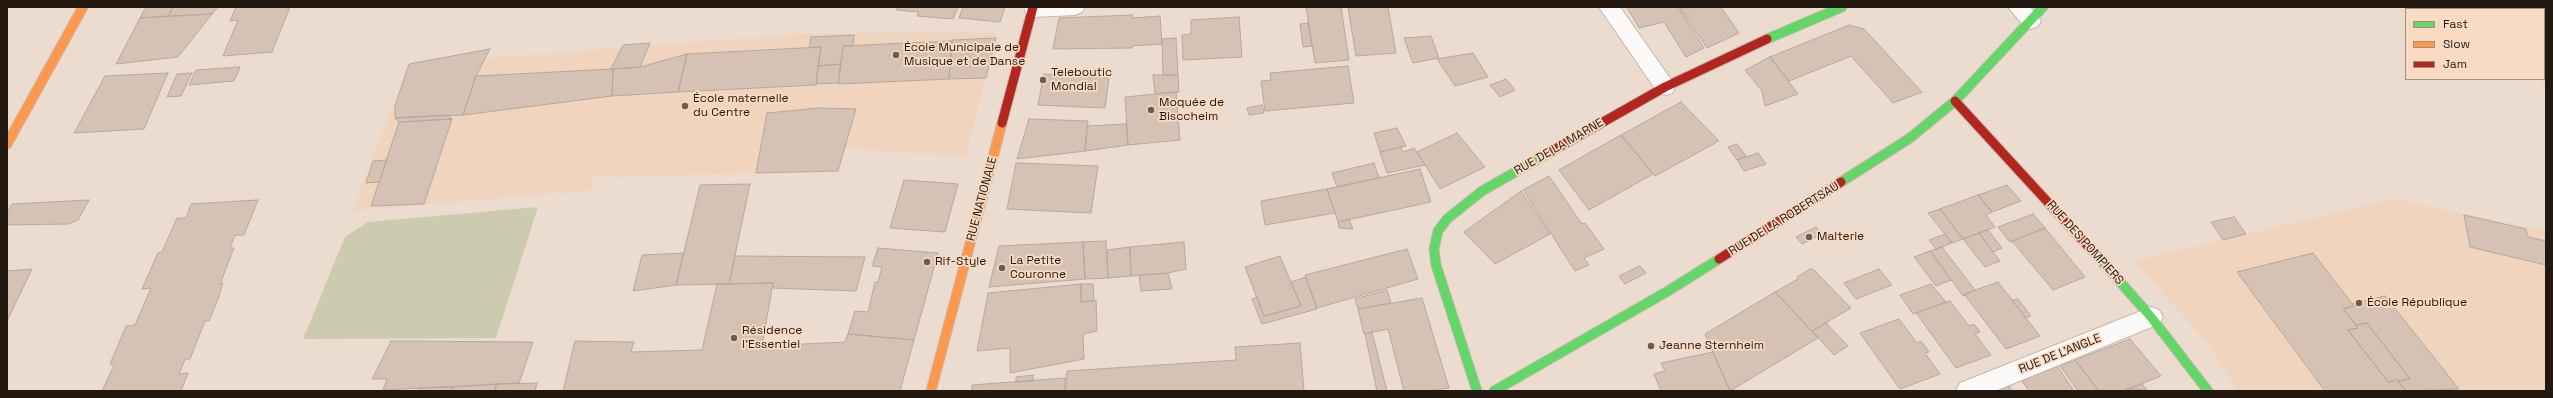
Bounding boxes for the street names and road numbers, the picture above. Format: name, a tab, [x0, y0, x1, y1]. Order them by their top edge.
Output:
street label: RUE DE LA MARNE	[1512, 116, 1606, 178]
street label: RUE NATIONALE	[964, 155, 1000, 243]
street label: RUE DE LA ROBERTSAU	[1726, 179, 1842, 259]
street label: RUE DES POMPIERS	[2044, 198, 2126, 288]
street label: RUE DE L'ANGLE	[2017, 331, 2103, 377]

